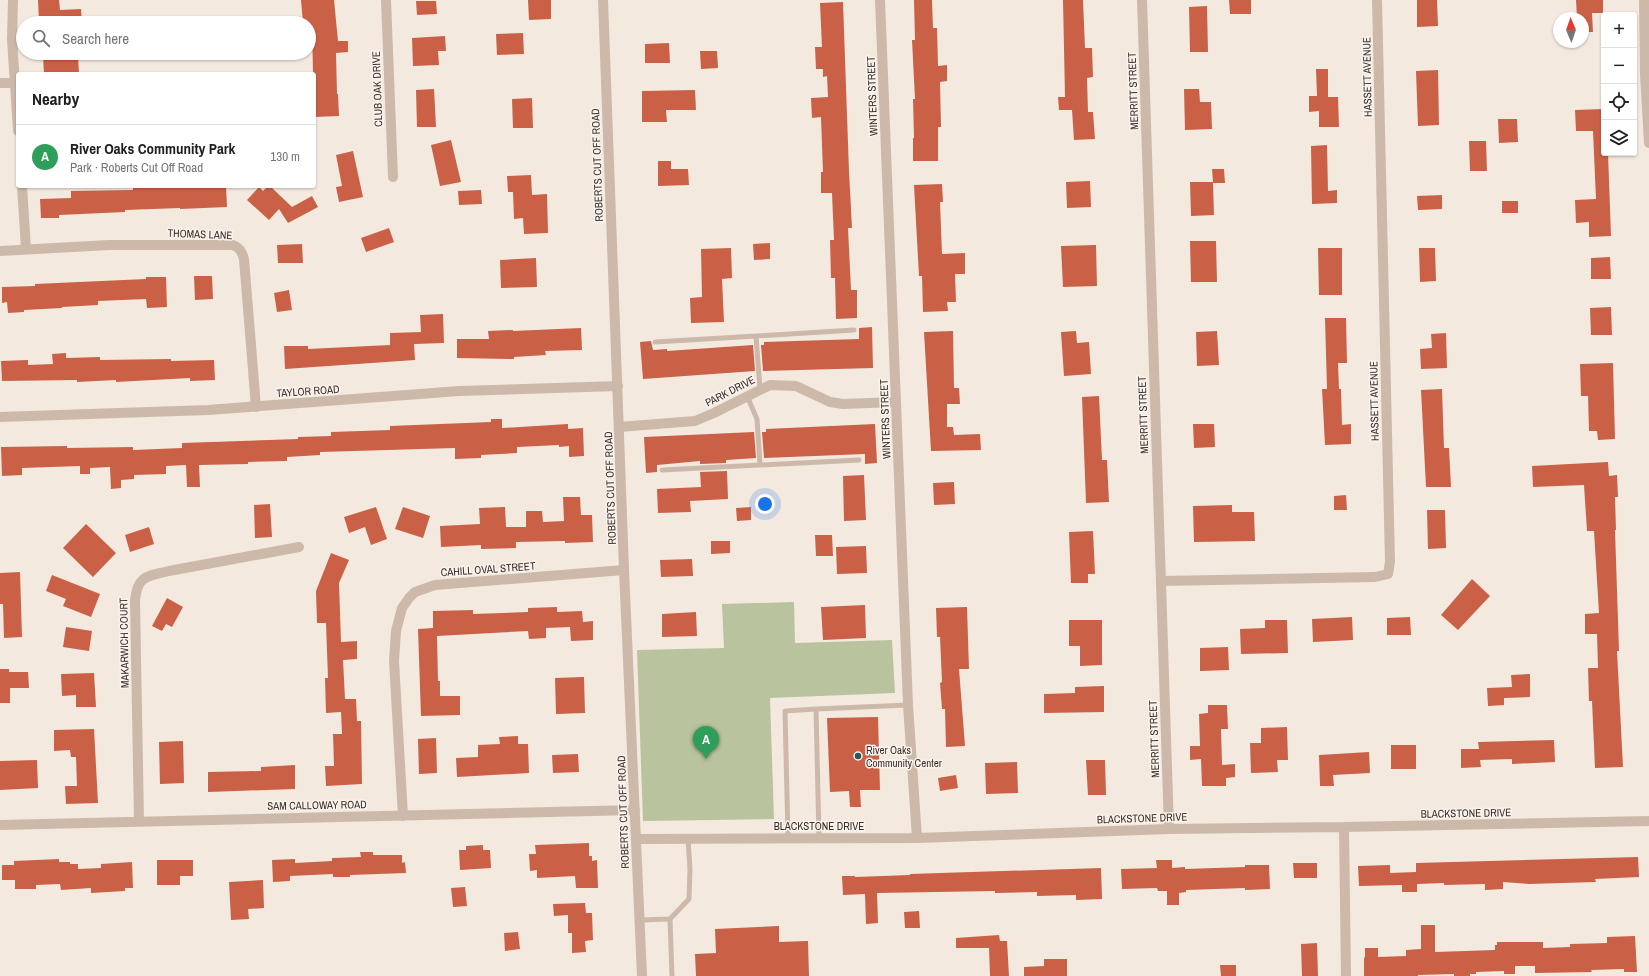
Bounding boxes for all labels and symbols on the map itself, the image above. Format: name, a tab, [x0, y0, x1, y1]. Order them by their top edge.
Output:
north arrow	[1553, 12, 1589, 48]
street label: HASSETT AVENUE	[1359, 37, 1375, 117]
street label: CLUB OAK DRIVE	[369, 51, 385, 127]
street label: MERRITT STREET	[1125, 51, 1141, 130]
street label: WINTERS STREET	[864, 55, 880, 136]
street label: ROBERTS CUT OFF ROAD	[588, 108, 606, 222]
street label: THOMAS LANE	[167, 226, 233, 242]
street label: HASSETT AVENUE	[1366, 361, 1382, 441]
street label: PARK DRIVE	[703, 373, 757, 409]
street label: MERRITT STREET	[1135, 375, 1151, 454]
street label: WINTERS STREET	[877, 378, 893, 459]
street label: TAYLOR ROAD	[276, 382, 340, 400]
street label: ROBERTS CUT OFF ROAD	[601, 431, 619, 545]
your location	[755, 494, 775, 514]
street label: CAHILL OVAL STREET	[440, 559, 536, 579]
street label: MAKARWICH COURT	[116, 597, 132, 688]
street label: MERRITT STREET	[1146, 699, 1162, 778]
pin: A	[693, 726, 719, 759]
place label: River Oaks Community Center	[866, 743, 942, 770]
marker: River Oaks Community Center	[853, 751, 863, 761]
street label: ROBERTS CUT OFF ROAD	[614, 755, 632, 869]
street label: SAM CALLOWAY ROAD	[267, 797, 367, 813]
street label: BLACKSTONE DRIVE	[1421, 805, 1511, 821]
street label: BLACKSTONE DRIVE	[1096, 809, 1188, 827]
street label: BLACKSTONE DRIVE	[774, 819, 864, 833]

